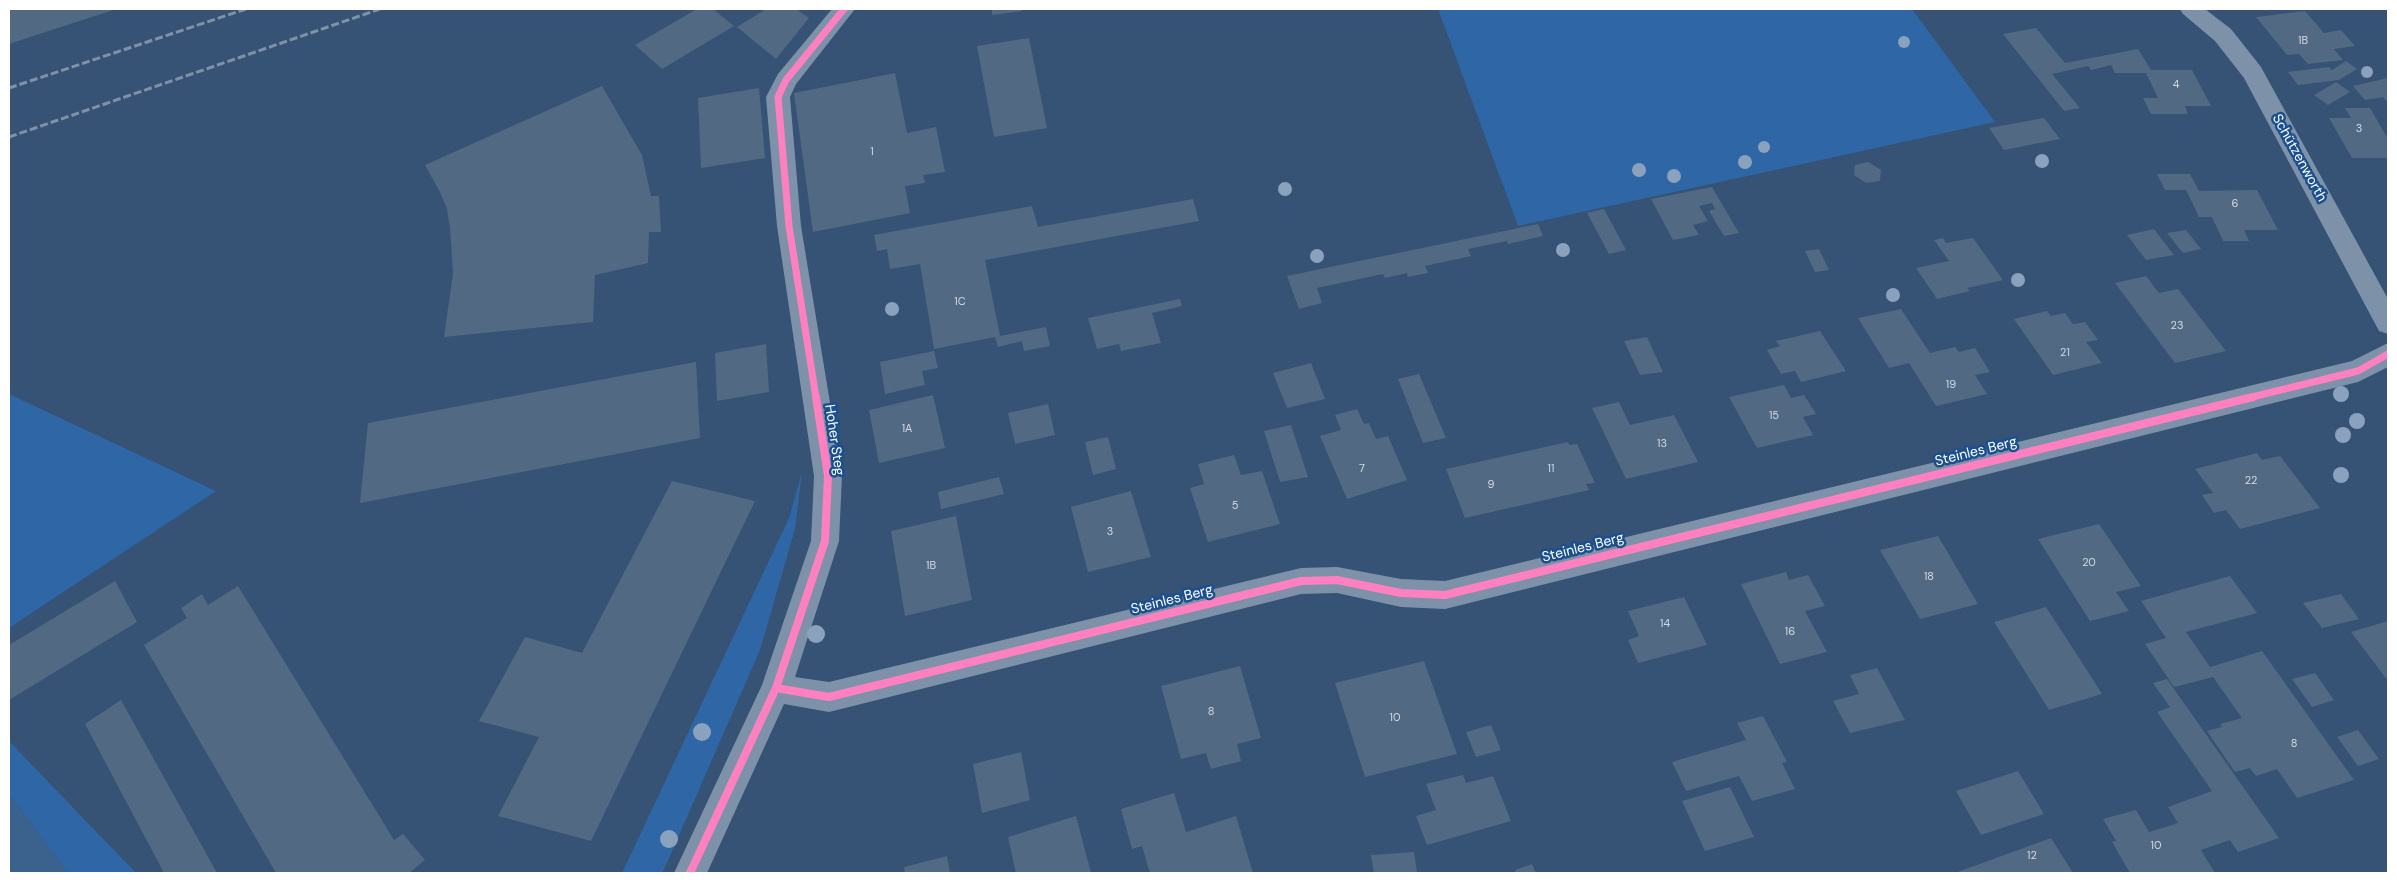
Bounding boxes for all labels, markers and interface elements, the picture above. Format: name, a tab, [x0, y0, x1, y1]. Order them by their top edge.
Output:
house number: 1B	[2298, 34, 2308, 48]
house number: 4	[2173, 78, 2179, 92]
street label: Schützenworth	[2268, 111, 2330, 205]
house number: 3	[2356, 122, 2362, 136]
house number: 1	[870, 145, 874, 159]
house number: 6	[2232, 197, 2238, 211]
house number: 1C	[954, 295, 966, 309]
house number: 23	[2171, 319, 2183, 333]
house number: 21	[2060, 346, 2070, 360]
house number: 19	[1946, 378, 1956, 392]
street label: Hoher Steg	[821, 403, 847, 477]
house number: 15	[1769, 409, 1779, 423]
house number: 1A	[902, 422, 912, 436]
street label: Steinles Berg	[1933, 434, 2019, 470]
house number: 13	[1657, 437, 1667, 451]
house number: 7	[1359, 462, 1365, 476]
house number: 11	[1548, 462, 1554, 476]
house number: 22	[2245, 474, 2257, 488]
house number: 9	[1488, 478, 1494, 492]
house number: 5	[1232, 499, 1238, 513]
house number: 3	[1107, 525, 1113, 539]
street label: Steinles Berg	[1540, 530, 1626, 566]
house number: 20	[2082, 556, 2096, 570]
house number: 1B	[926, 559, 936, 573]
house number: 18	[1924, 570, 1934, 584]
street label: Steinles Berg	[1129, 582, 1215, 618]
house number: 14	[1660, 617, 1670, 631]
house number: 16	[1785, 625, 1795, 639]
house number: 8	[1208, 705, 1214, 719]
house number: 10	[1390, 711, 1400, 725]
house number: 8	[2291, 737, 2297, 751]
house number: 10	[2151, 839, 2161, 853]
house number: 12	[2027, 849, 2037, 863]

